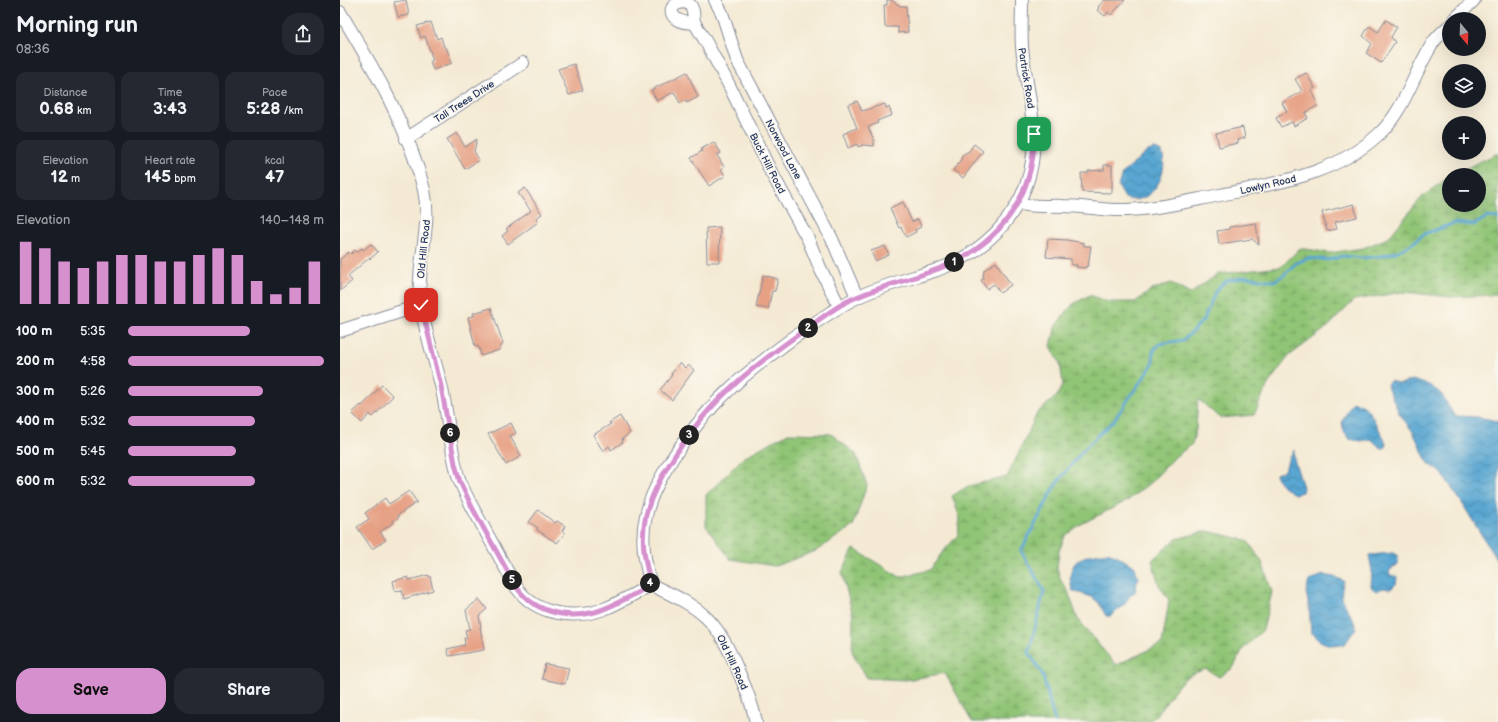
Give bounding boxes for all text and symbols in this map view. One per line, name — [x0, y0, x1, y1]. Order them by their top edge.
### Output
text: Morning run — [16, 12, 138, 39]
north arrow — [1442, 12, 1486, 56]
map controls — [1442, 12, 1486, 212]
button: share — [282, 13, 324, 55]
text: 08:36 — [16, 41, 50, 57]
street label: Partrick Road — [1015, 47, 1037, 110]
button: layers — [1442, 64, 1486, 108]
street label: Tall Trees Drive — [432, 78, 497, 126]
text: Distance — [43, 86, 87, 99]
text: Time — [158, 86, 182, 99]
text: Pace — [262, 86, 287, 99]
text: 0.68 — [39, 99, 74, 119]
text: 3:43 — [153, 99, 187, 119]
text: 5:28 — [246, 99, 281, 119]
text: km — [74, 104, 91, 117]
text: /km — [281, 104, 303, 117]
button: + — [1442, 116, 1486, 160]
pin — [1017, 117, 1051, 151]
street label: Norwood Lane — [762, 118, 804, 181]
icon: arrive — [1023, 123, 1045, 145]
street label: Buck Hill Road — [747, 131, 788, 196]
text: Elevation — [42, 154, 88, 167]
text: Heart rate — [145, 154, 195, 167]
text: kcal — [265, 154, 285, 167]
text: 12 — [51, 167, 68, 187]
text: 145 — [144, 167, 171, 187]
text: 47 — [265, 167, 284, 187]
button: − — [1442, 168, 1486, 212]
text: m — [68, 172, 80, 185]
text: bpm — [171, 172, 196, 185]
street label: Lowlyn Road — [1239, 173, 1298, 197]
text: Elevation — [16, 212, 70, 228]
text: 140–148 m — [260, 212, 324, 228]
street label: Old Hill Road — [415, 219, 433, 279]
pin: 1 — [944, 252, 964, 272]
text: 1 — [952, 255, 956, 268]
pin — [404, 288, 438, 322]
icon: check — [410, 294, 432, 316]
pin: 2 — [798, 318, 818, 338]
text: 2 — [805, 321, 811, 334]
text: 100 m — [16, 323, 52, 339]
text: 5:35 — [80, 323, 106, 339]
text: 200 m — [16, 353, 54, 369]
text: 4:58 — [80, 353, 106, 369]
text: 300 m — [16, 383, 54, 399]
text: 5:26 — [80, 383, 106, 399]
text: 400 m — [16, 413, 54, 429]
text: 5:32 — [80, 413, 106, 429]
pin: 6 — [440, 423, 460, 443]
pin: 3 — [679, 425, 699, 445]
text: 6 — [447, 426, 453, 439]
text: 3 — [686, 428, 692, 441]
text: 500 m — [16, 443, 54, 459]
text: 5:45 — [80, 443, 105, 459]
text: 600 m — [16, 473, 55, 489]
text: 5:32 — [80, 473, 106, 489]
pin: 5 — [502, 570, 522, 590]
text: 5 — [509, 573, 515, 586]
pin: 4 — [640, 573, 660, 593]
text: 4 — [647, 576, 653, 589]
street label: Old Hill Road — [714, 633, 750, 692]
button: Save — [16, 668, 166, 714]
button: Share — [174, 668, 324, 714]

